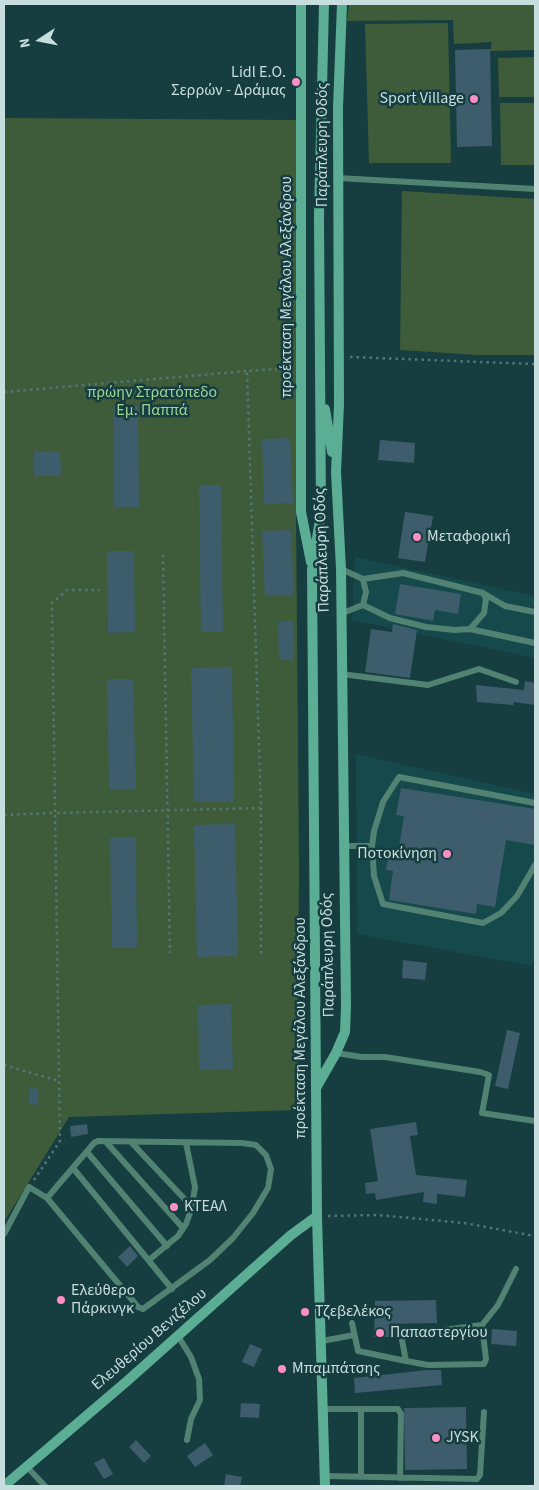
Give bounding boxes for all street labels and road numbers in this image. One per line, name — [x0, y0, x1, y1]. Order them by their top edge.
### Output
street label: Παράπλευρη Οδός — [313, 83, 333, 207]
street label: προέκταση Μεγάλου Αλεξάνδρου — [277, 176, 297, 398]
street label: Παράπλευρη Οδός — [311, 487, 335, 613]
street label: Παράπλευρη Οδός — [318, 892, 340, 1018]
street label: προέκταση Μεγάλου Αλεξάνδρου — [291, 917, 311, 1139]
street label: Ελευθερίου Βενιζέλου — [89, 1285, 211, 1395]

